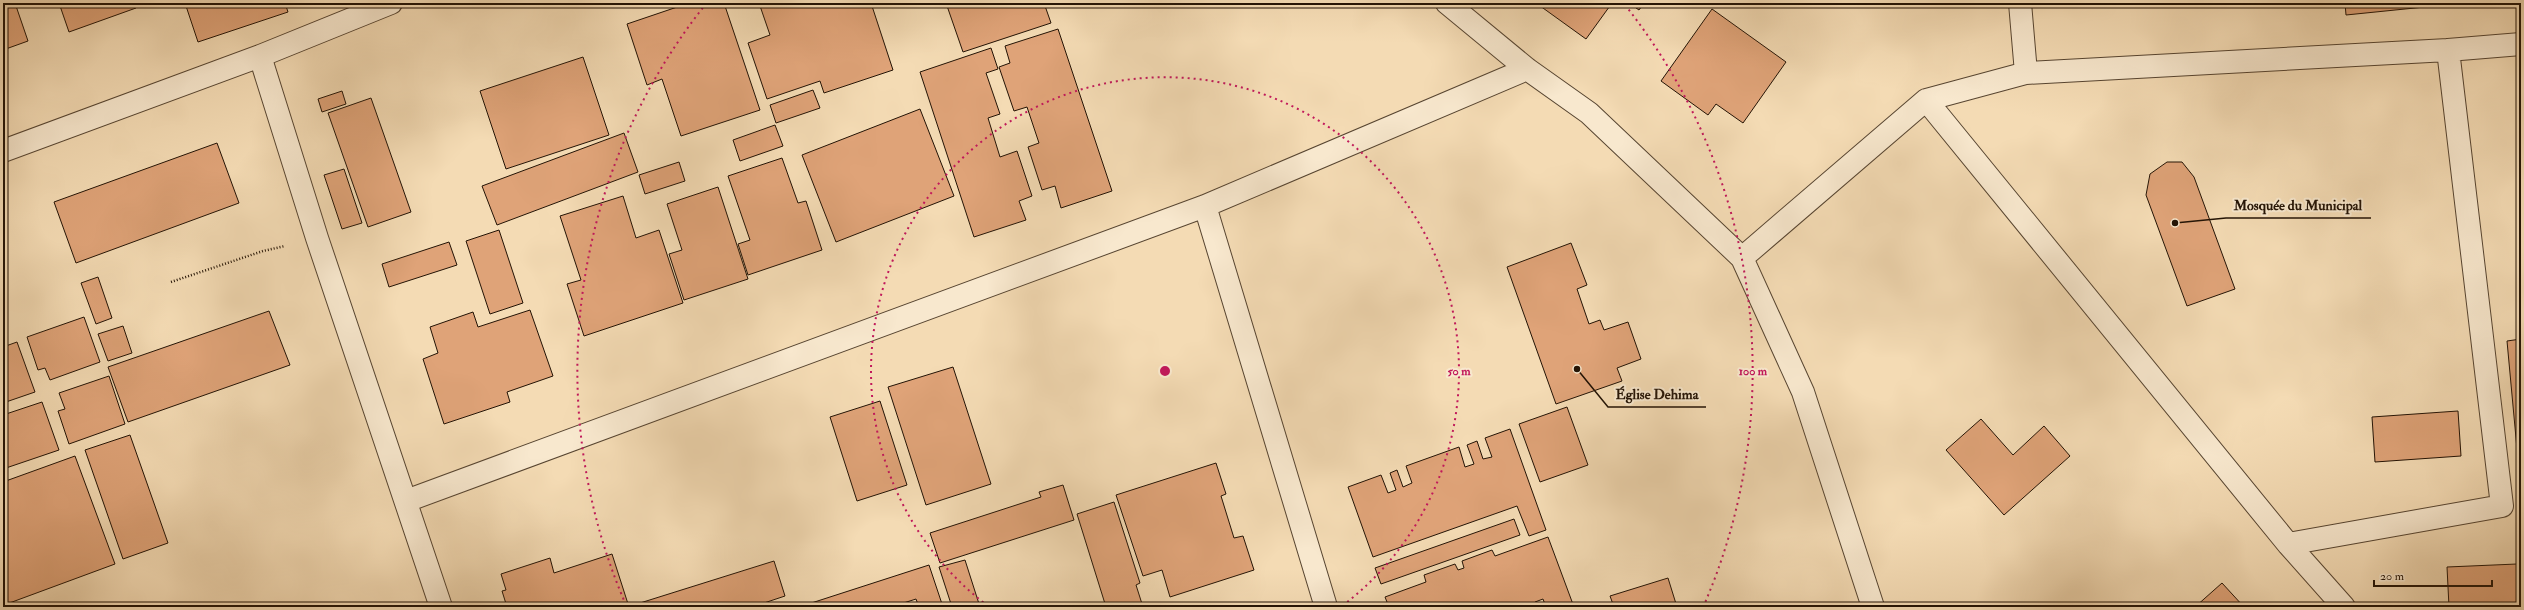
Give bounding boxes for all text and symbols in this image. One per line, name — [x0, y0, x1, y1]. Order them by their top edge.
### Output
callout: Mosquée du Municipal — [2226, 192, 2371, 218]
text: Mosquée du Municipal — [2233, 197, 2363, 215]
centre of rings — [1158, 364, 1172, 378]
text: 50 m — [1447, 364, 1471, 379]
text: 100 m — [1739, 364, 1768, 379]
callout: Église Dehima — [1608, 381, 1706, 407]
text: Église Dehima — [1616, 385, 1700, 404]
scale bar — [2374, 562, 2492, 588]
text: 20 m — [2380, 569, 2405, 584]

